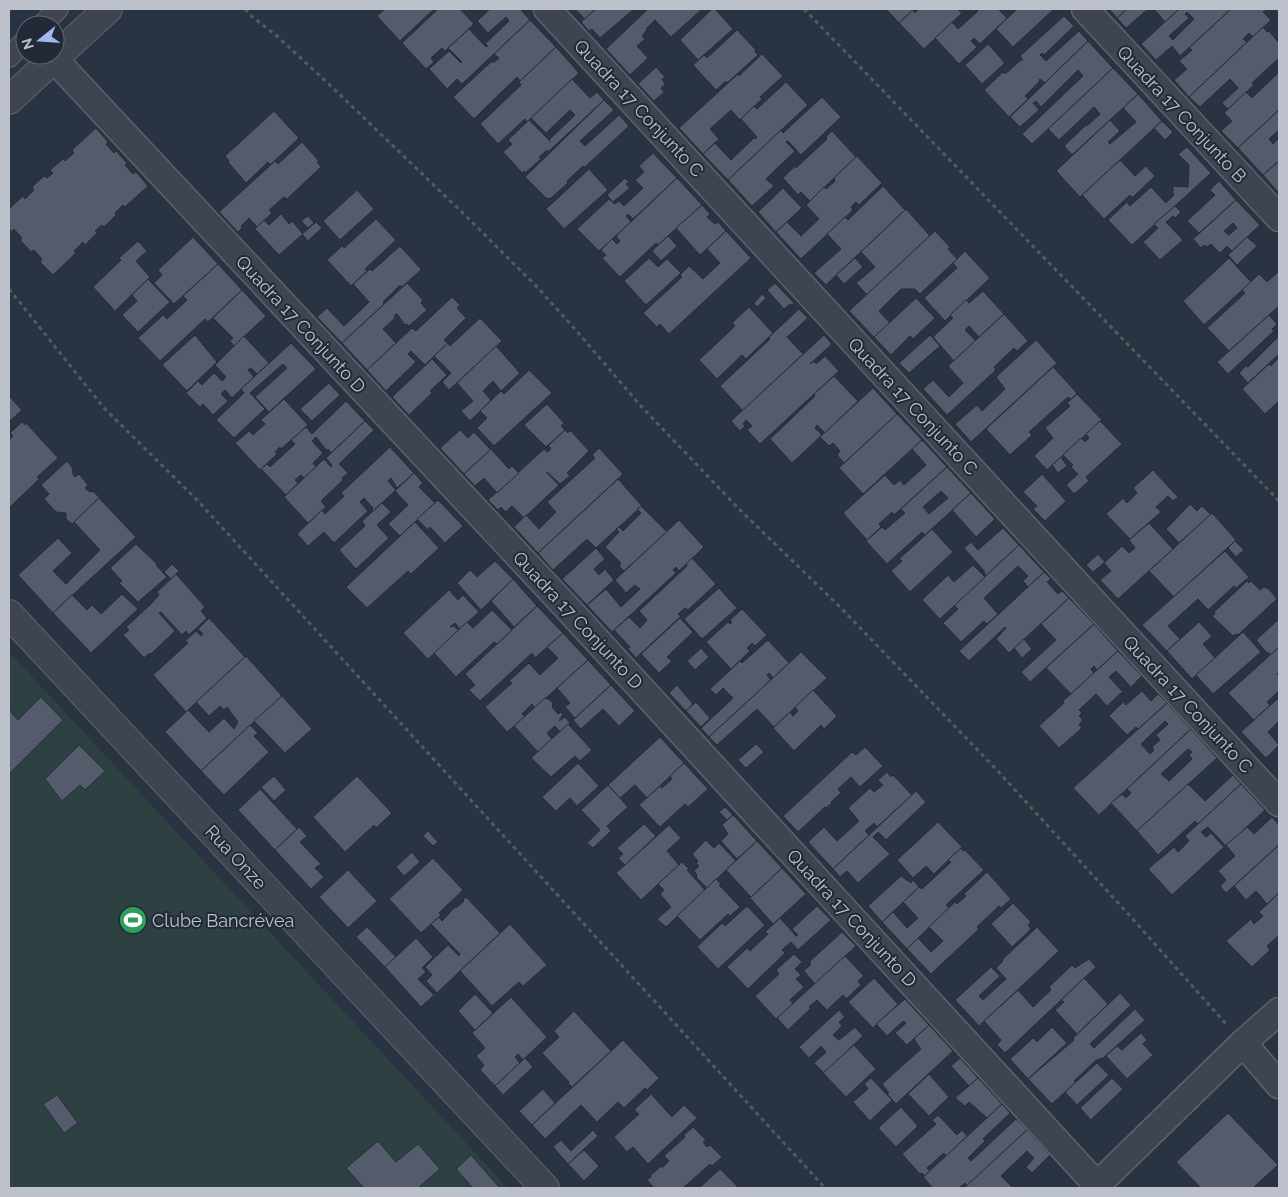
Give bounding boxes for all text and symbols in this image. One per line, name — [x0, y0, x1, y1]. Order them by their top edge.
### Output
north arrow — [15, 15, 65, 65]
street label: Quadra 17 Conjunto C — [570, 35, 708, 181]
text: N — [18, 36, 37, 51]
street label: Quadra 17 Conjunto B — [1113, 41, 1251, 187]
street label: Quadra 17 Conjunto D — [232, 251, 370, 397]
street label: Quadra 17 Conjunto C — [844, 333, 982, 479]
street label: Quadra 17 Conjunto D — [509, 547, 647, 693]
street label: Quadra 17 Conjunto C — [1119, 631, 1257, 777]
street label: Rua Onze — [201, 821, 271, 894]
street label: Quadra 17 Conjunto D — [783, 845, 921, 991]
sports icon: Clube Bancrévea — [118, 905, 148, 935]
place label: Clube Bancrévea — [152, 910, 294, 931]

